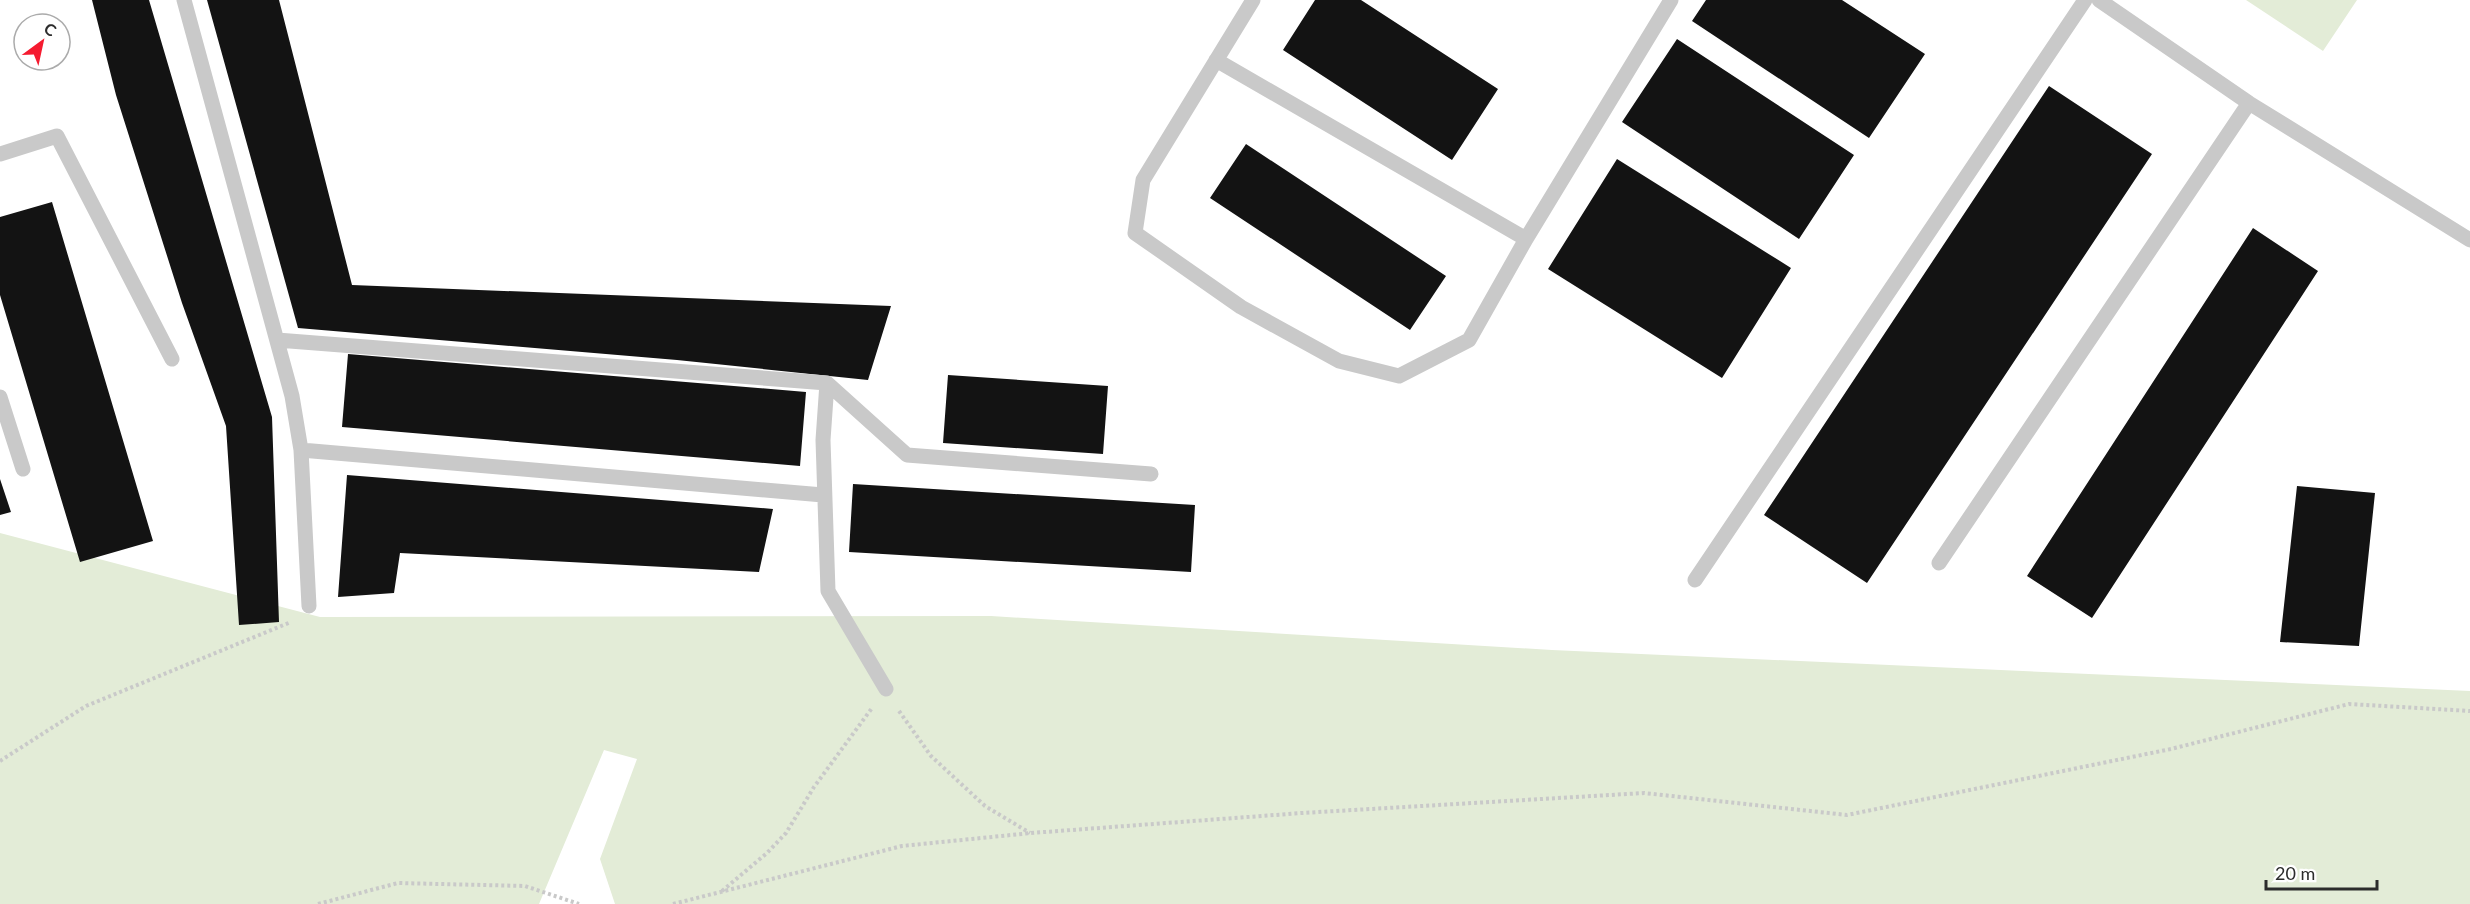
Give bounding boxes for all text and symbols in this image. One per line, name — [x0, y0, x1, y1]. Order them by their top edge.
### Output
north arrow — [12, 12, 72, 72]
text: С — [41, 18, 60, 40]
scale bar — [2266, 853, 2377, 891]
text: 20 m — [2275, 862, 2315, 884]

